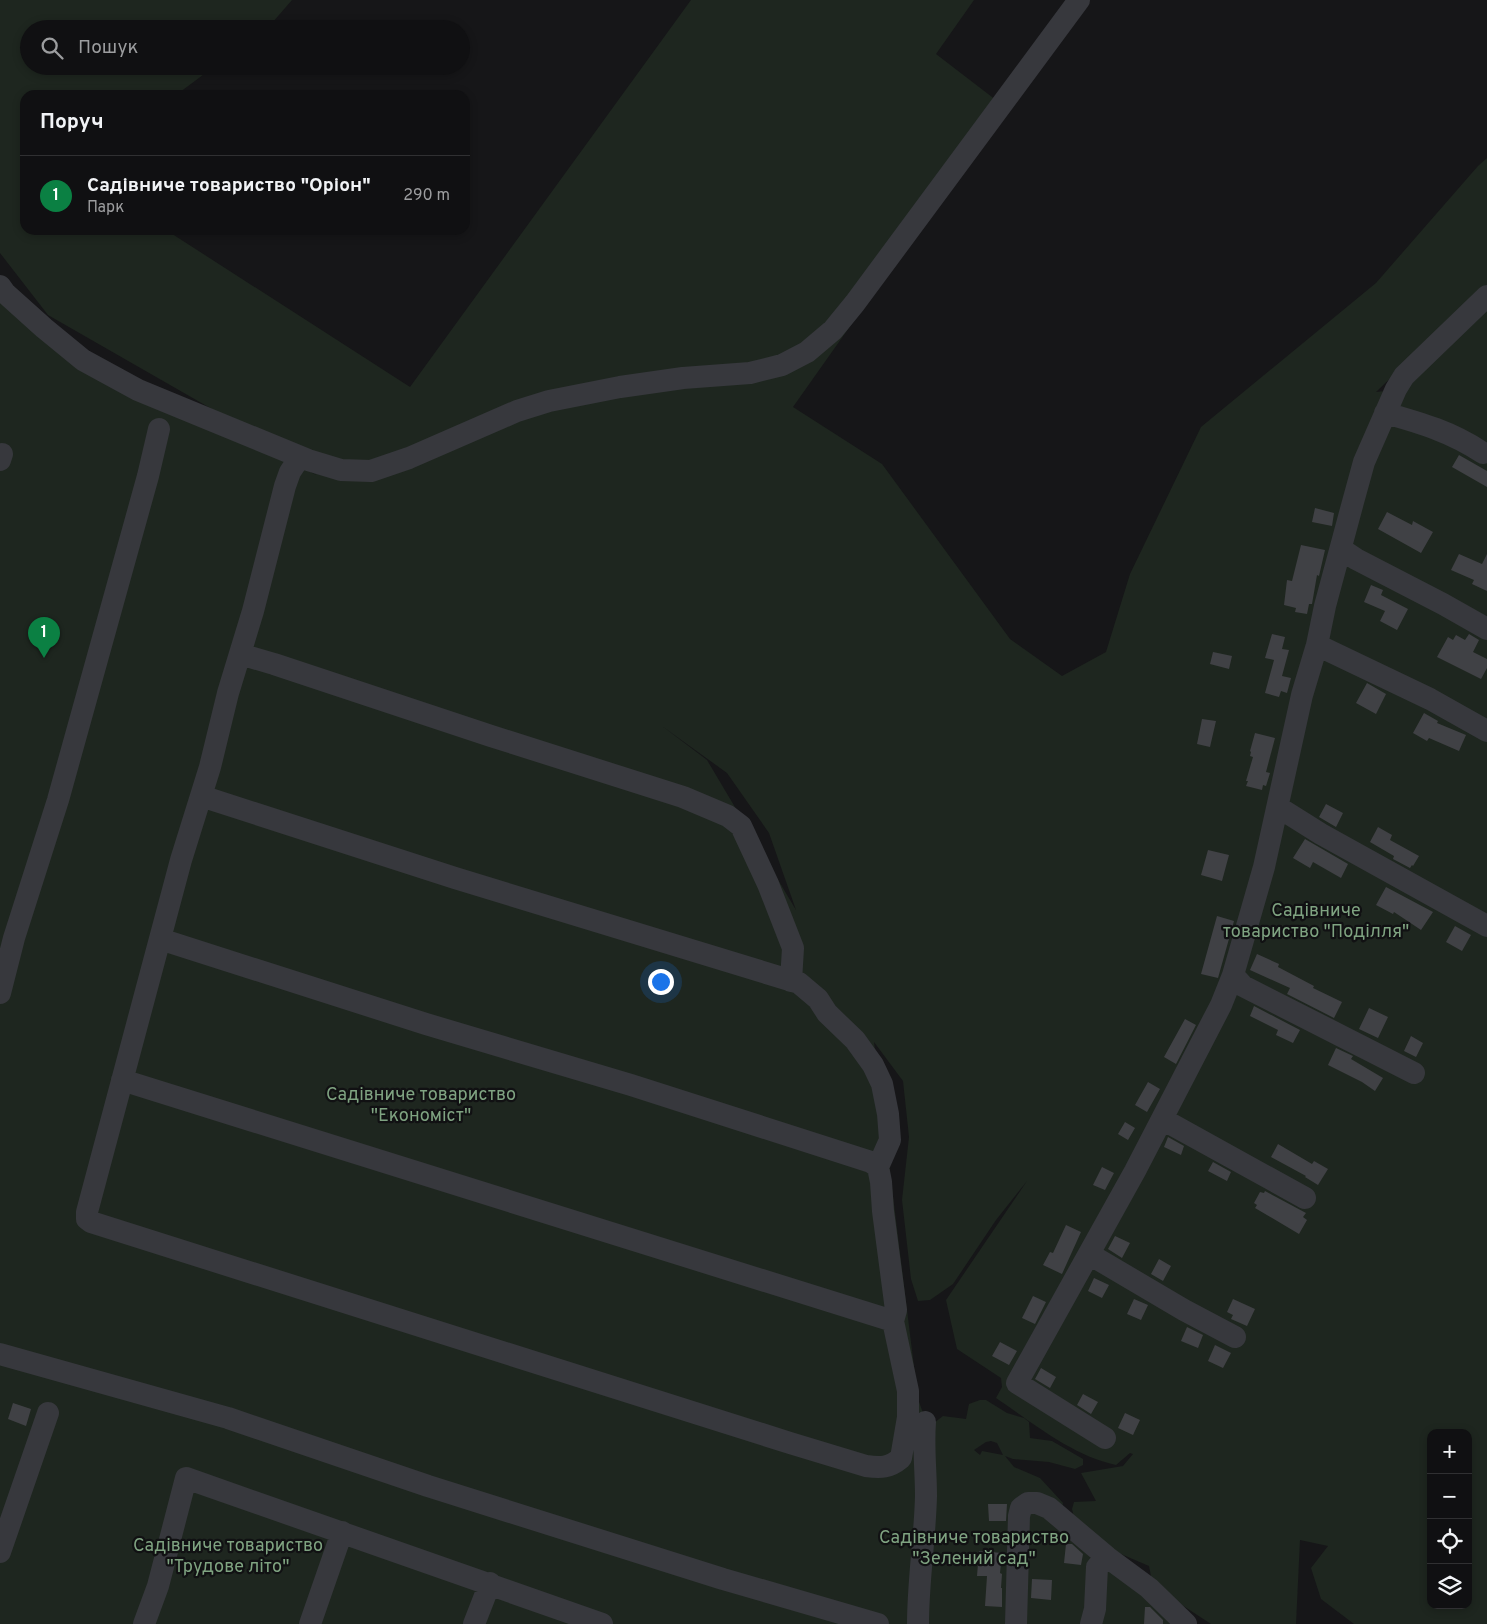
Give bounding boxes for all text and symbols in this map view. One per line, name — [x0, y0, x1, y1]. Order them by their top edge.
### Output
search box — [20, 20, 470, 75]
icon: search — [38, 34, 66, 62]
text: Пошук — [78, 36, 138, 60]
text: Поруч — [40, 109, 104, 136]
text: Садівниче товариство "Оріон" — [87, 174, 371, 198]
text: 1 — [53, 186, 59, 206]
text: 290 m — [403, 186, 450, 206]
text: Парк — [87, 198, 124, 218]
pin: 1 — [28, 617, 60, 658]
park label: Садівниче товариство "Поділля" — [1223, 900, 1409, 944]
your location — [648, 969, 674, 995]
park label: Садівниче товариство "Економіст" — [326, 1084, 516, 1128]
map controls — [1427, 1429, 1472, 1609]
button: + — [1427, 1429, 1472, 1474]
button: − — [1427, 1474, 1472, 1519]
button: locate — [1427, 1519, 1472, 1564]
park label: Садівниче товариство "Зелений сад" — [879, 1527, 1069, 1571]
park label: Садівниче товариство "Трудове літо" — [133, 1535, 323, 1579]
button: layers — [1427, 1564, 1472, 1609]

